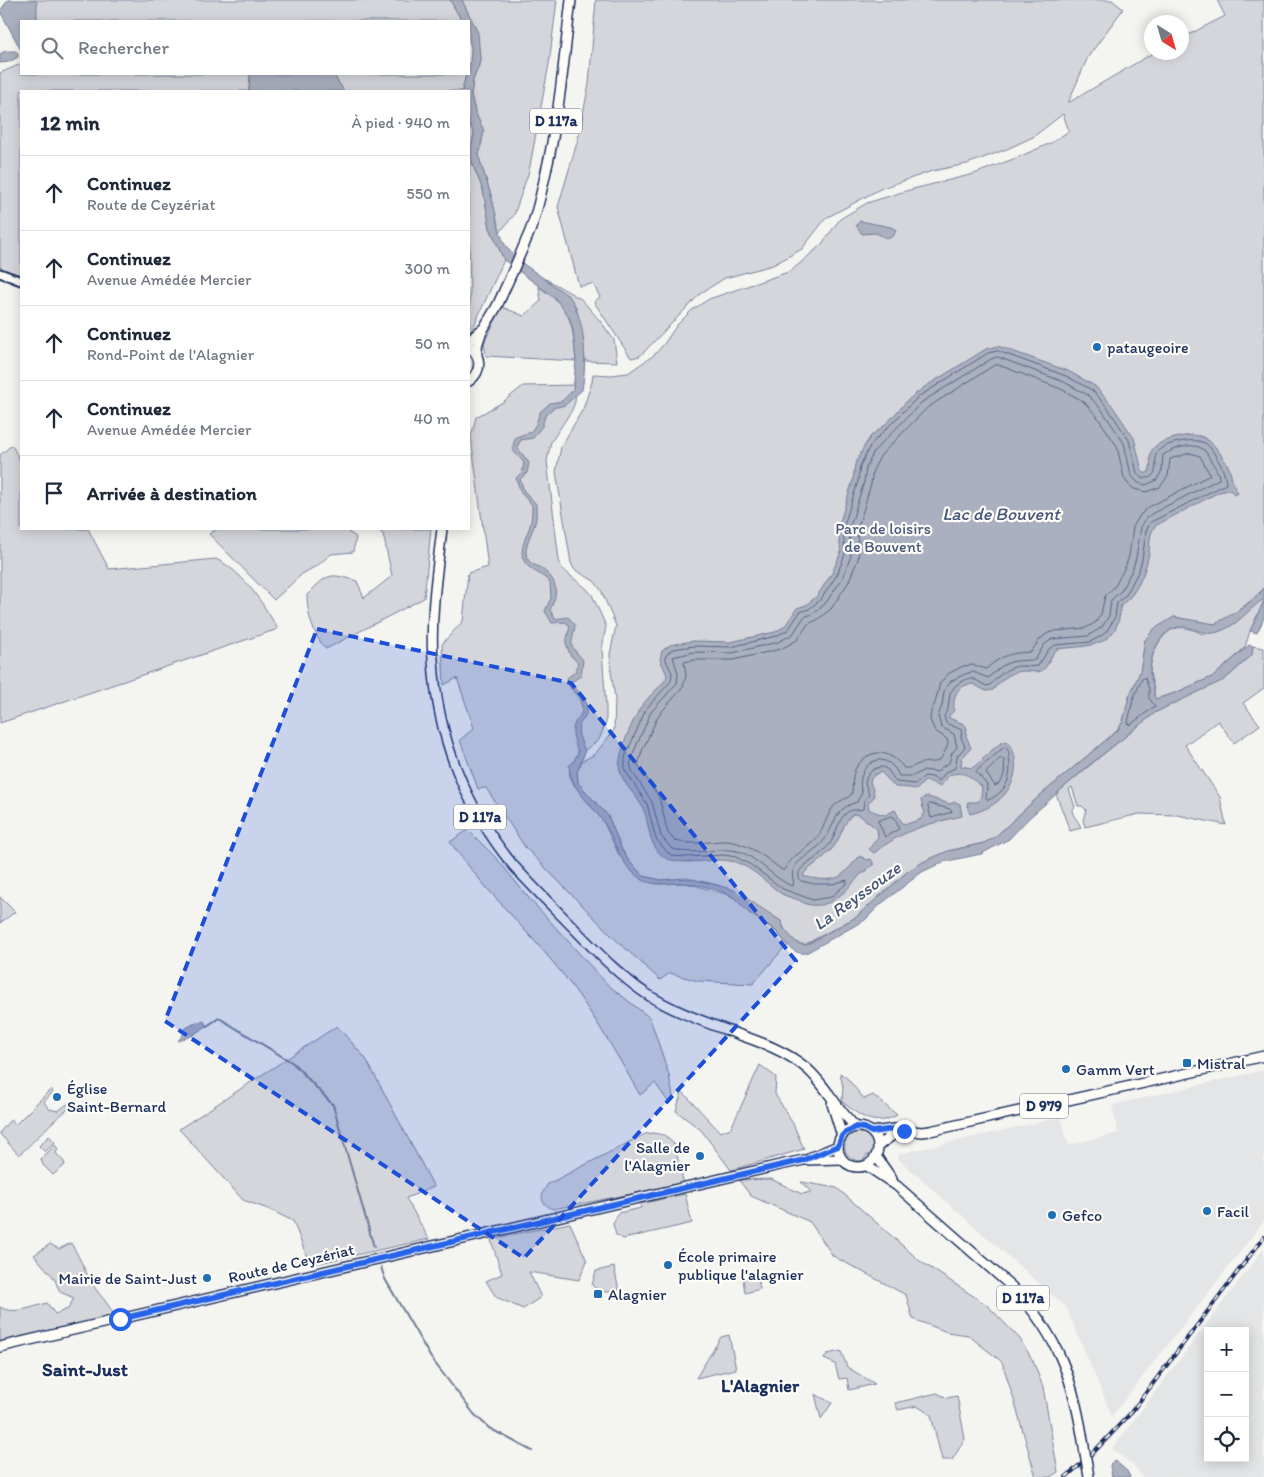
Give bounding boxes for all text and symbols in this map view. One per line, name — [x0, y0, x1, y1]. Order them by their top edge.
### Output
north arrow — [1144, 15, 1189, 60]
search box — [20, 20, 470, 75]
icon: search — [38, 34, 66, 62]
text: Rechercher — [78, 36, 169, 59]
road number: D 117a — [530, 108, 582, 134]
text: 12 min — [40, 110, 100, 135]
text: À pied · 940 m — [352, 113, 450, 132]
text: Continuez — [87, 172, 171, 195]
icon: ahead — [40, 179, 68, 207]
text: 550 m — [406, 184, 450, 203]
text: Route de Ceyzériat — [87, 195, 216, 214]
text: Continuez — [87, 247, 171, 270]
icon: ahead — [40, 254, 68, 282]
text: 300 m — [405, 259, 450, 278]
text: Avenue Amédée Mercier — [87, 270, 251, 289]
text: Continuez — [87, 322, 171, 345]
icon: ahead — [40, 329, 68, 357]
text: 50 m — [415, 334, 450, 353]
place label: pataugeoire — [1107, 338, 1189, 357]
marker: pataugeoire — [1091, 341, 1103, 353]
text: Rond-Point de l'Alagnier — [87, 345, 254, 364]
text: Continuez — [87, 397, 171, 420]
icon: ahead — [40, 404, 68, 432]
text: 40 m — [413, 409, 450, 428]
text: Avenue Amédée Mercier — [87, 420, 251, 439]
icon: arrive — [40, 479, 68, 507]
text: Arrivée à destination — [87, 482, 257, 505]
water label: Lac de Bouvent — [942, 503, 1062, 525]
park label: Parc de loisirs de Bouvent — [835, 519, 931, 556]
road number: D 117a — [454, 804, 506, 830]
water label: La Reyssouze — [809, 856, 906, 935]
place label: Mistral — [1197, 1054, 1246, 1073]
marker: Mistral — [1181, 1057, 1193, 1069]
place label: Gamm Vert — [1076, 1060, 1155, 1079]
marker: Gamm Vert — [1060, 1063, 1072, 1075]
place label: Église Saint-Bernard — [67, 1079, 166, 1116]
marker: Église Saint-Bernard — [51, 1091, 63, 1103]
road number: D 979 — [1020, 1094, 1068, 1118]
route end — [893, 1120, 916, 1143]
place label: Salle de l'Alagnier — [624, 1138, 690, 1175]
marker: Salle de l'Alagnier — [694, 1150, 706, 1162]
place label: Facil — [1217, 1202, 1250, 1221]
marker: Facil — [1201, 1205, 1213, 1217]
place label: Gefco — [1062, 1206, 1102, 1225]
marker: Gefco — [1046, 1209, 1058, 1221]
street label: Route de Ceyzériat — [226, 1240, 356, 1287]
place label: École primaire publique l'alagnier — [678, 1247, 804, 1284]
marker: École primaire publique l'alagnier — [662, 1259, 674, 1271]
place label: Mairie de Saint-Just — [58, 1269, 197, 1288]
marker: Mairie de Saint-Just — [201, 1272, 213, 1284]
place label: Alagnier — [608, 1285, 667, 1304]
road number: D 117a — [997, 1286, 1049, 1310]
marker: Alagnier — [592, 1288, 604, 1300]
route start — [109, 1308, 132, 1331]
map controls — [1204, 1327, 1249, 1462]
button: + — [1204, 1327, 1249, 1372]
district label: Saint-Just — [42, 1358, 128, 1381]
button: − — [1204, 1372, 1249, 1417]
district label: L'Alagnier — [721, 1375, 800, 1397]
button: locate — [1204, 1417, 1249, 1462]

